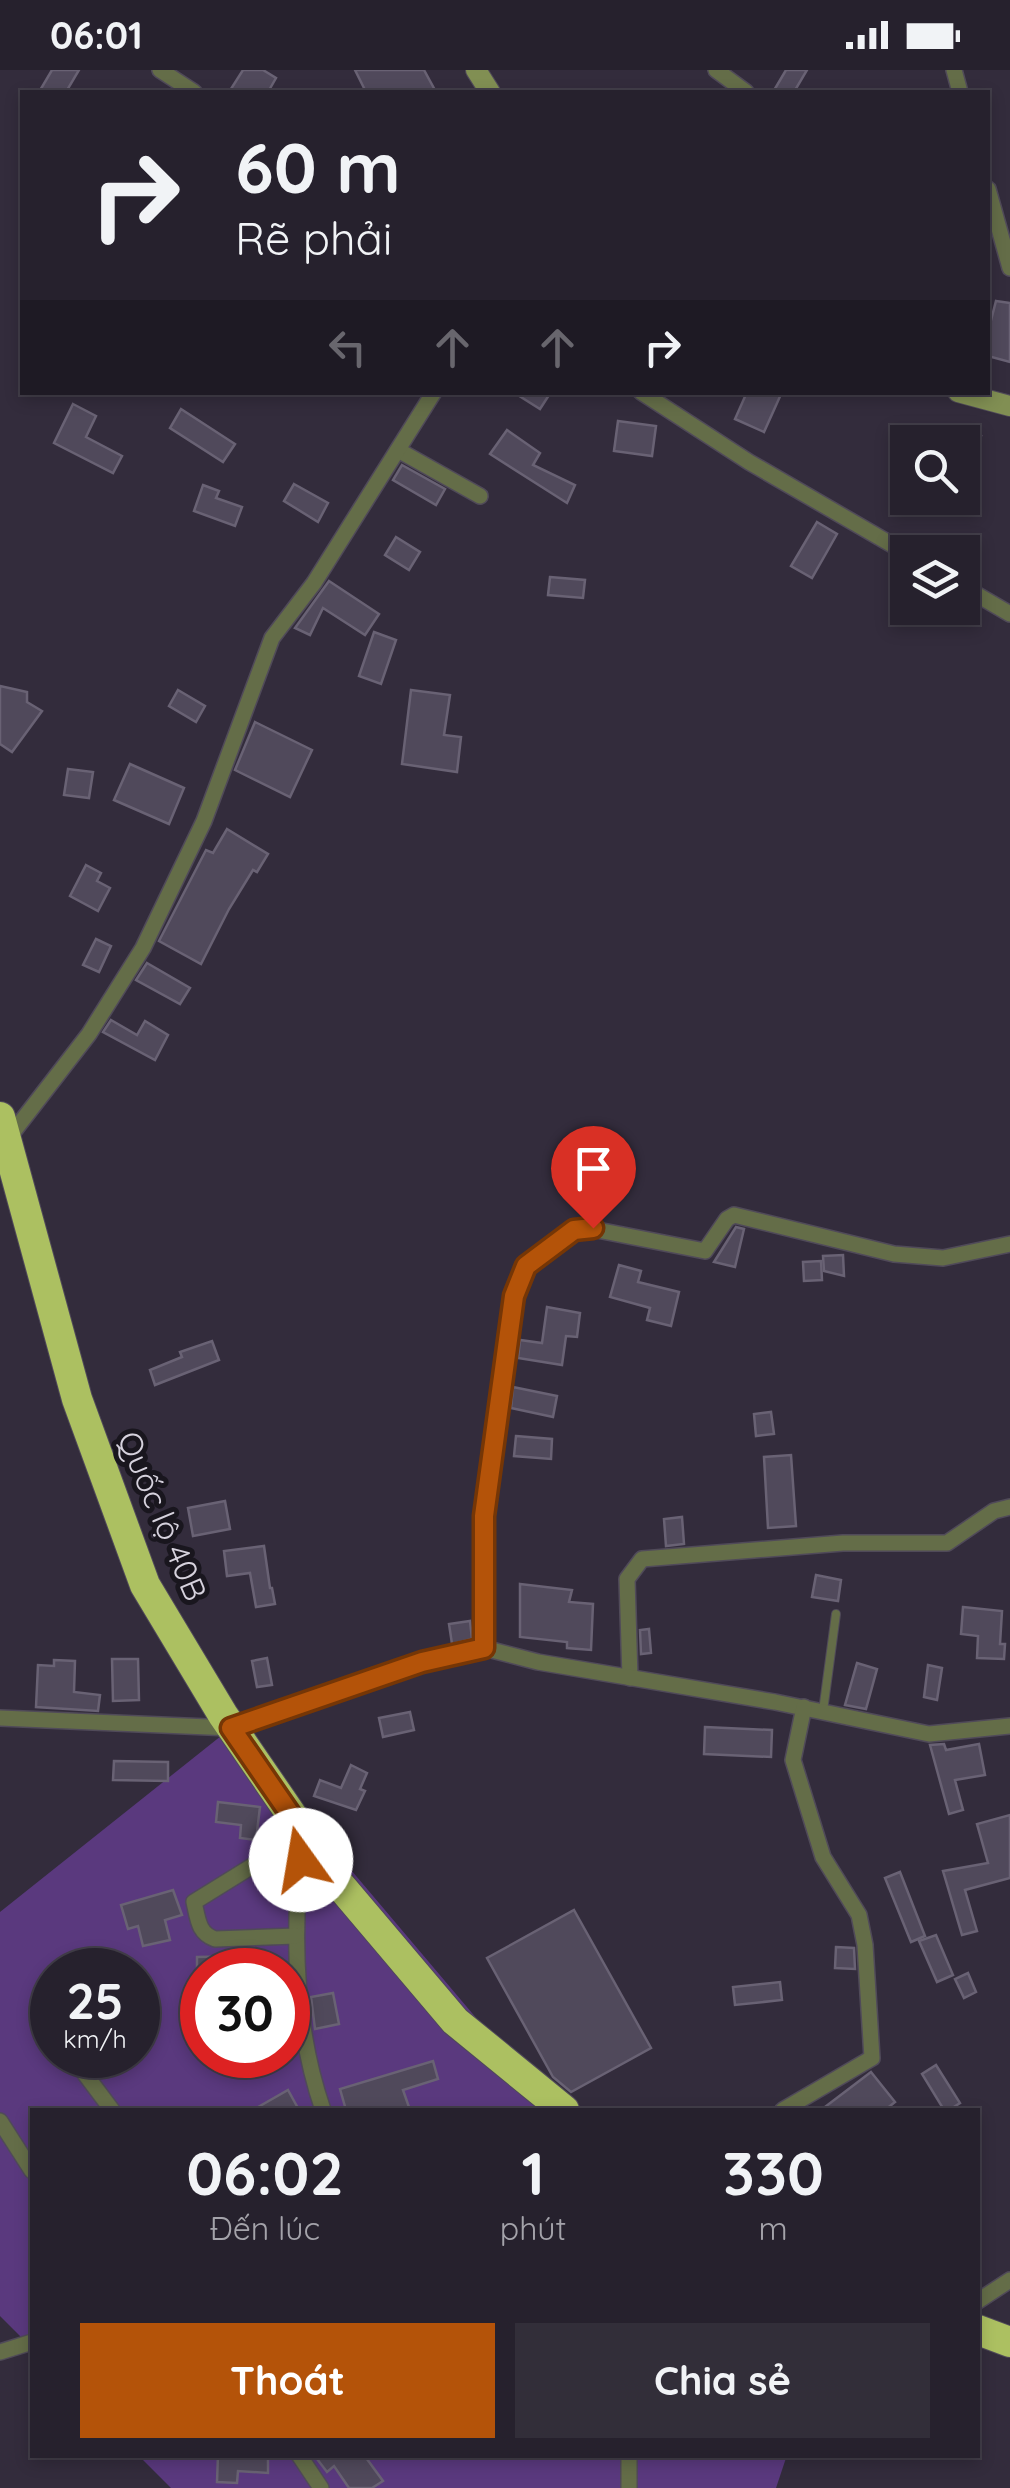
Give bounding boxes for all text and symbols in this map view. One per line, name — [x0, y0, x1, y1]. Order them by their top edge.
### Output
text: 06:01 — [50, 11, 143, 59]
text: 60 m — [235, 123, 401, 211]
icon: right — [70, 130, 200, 260]
text: Rẽ phải — [235, 210, 392, 266]
icon: left — [320, 320, 375, 375]
icon: ahead — [425, 320, 480, 375]
icon: ahead — [530, 320, 585, 375]
icon: right — [635, 320, 690, 375]
map controls — [890, 425, 980, 625]
button: search — [890, 425, 980, 515]
button: layers — [890, 535, 980, 625]
pin — [551, 1126, 636, 1229]
icon: arrive — [566, 1141, 621, 1196]
street label: Quốc lộ 40B — [109, 1425, 216, 1606]
position arrow — [249, 1808, 353, 1912]
speed limit sign: 30 — [180, 1948, 310, 2078]
text: 25 — [66, 1969, 124, 2032]
text: km/h — [63, 2023, 127, 2054]
text: 06:02 — [186, 2135, 344, 2210]
text: 1 — [521, 2135, 545, 2210]
text: 330 — [723, 2135, 824, 2210]
text: Đến lúc — [210, 2208, 320, 2248]
text: phút — [500, 2208, 566, 2248]
text: m — [759, 2208, 788, 2248]
button: Thoát — [80, 2323, 495, 2438]
button: Chia sẻ — [515, 2323, 930, 2438]

